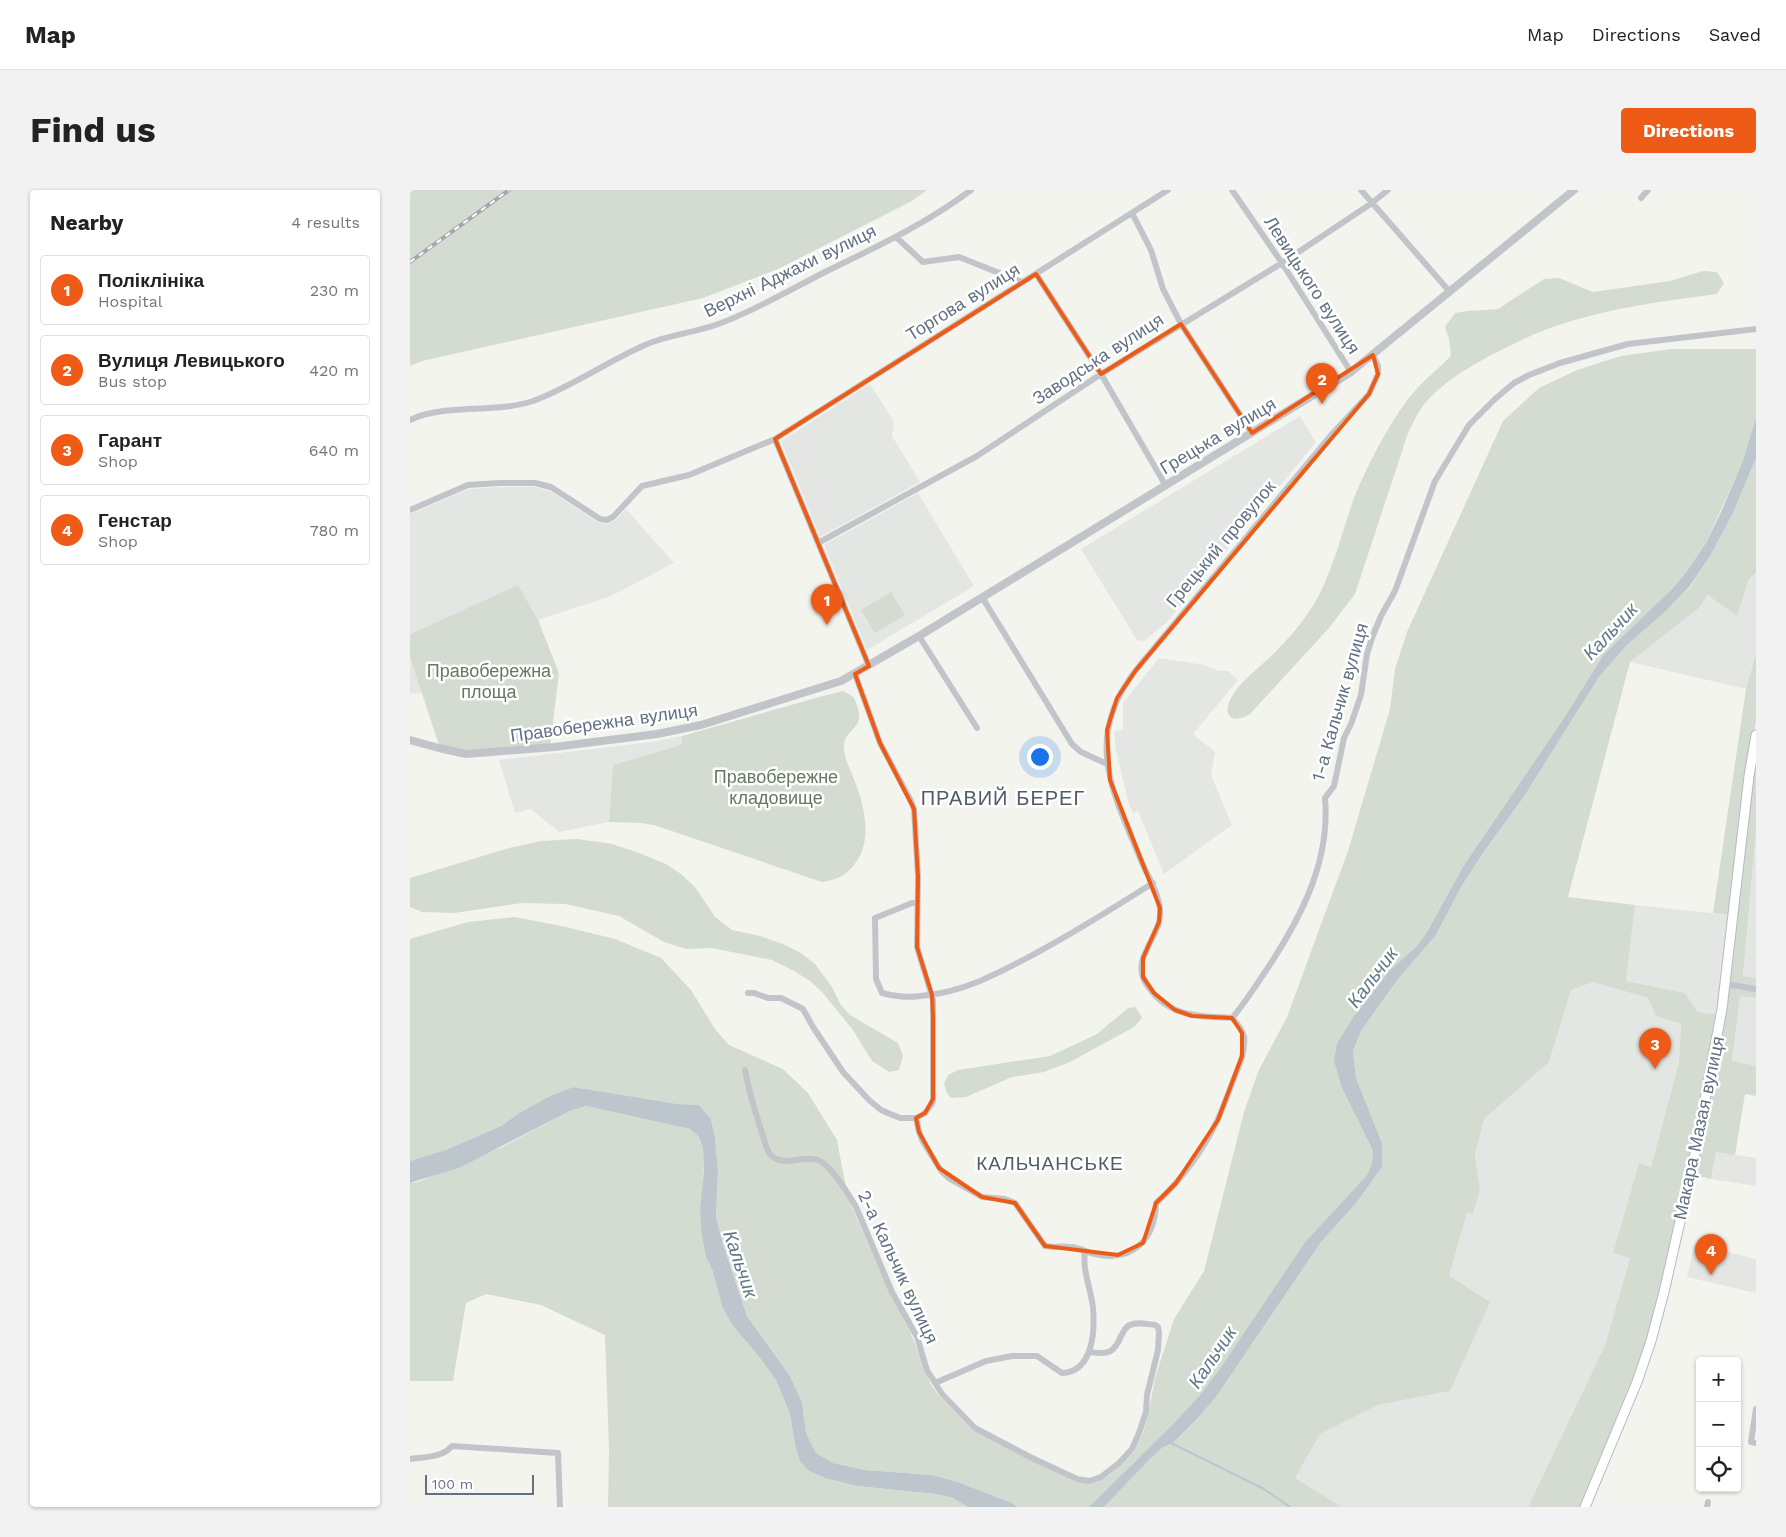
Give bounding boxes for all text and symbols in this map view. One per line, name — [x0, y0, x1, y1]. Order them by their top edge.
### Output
text: Map — [25, 21, 76, 49]
text: Map — [1527, 24, 1564, 45]
text: Directions — [1592, 24, 1681, 45]
text: Saved — [1709, 24, 1761, 45]
button: Directions — [1621, 108, 1756, 153]
text: Find us — [30, 109, 156, 151]
text: Nearby — [50, 210, 123, 235]
street label: Левицького вулиця — [1260, 212, 1365, 358]
text: 4 results — [291, 213, 360, 232]
street label: Верхні Аджахи вулиця — [700, 220, 879, 321]
street label: Торгова вулиця — [902, 258, 1023, 345]
text: Поліклініка — [98, 269, 204, 292]
text: 1 — [64, 281, 70, 300]
text: 230 m — [310, 281, 359, 300]
text: Hospital — [98, 292, 163, 311]
street label: Заводська вулиця — [1028, 309, 1167, 409]
text: Вулиця Левицького — [98, 349, 285, 372]
text: 2 — [62, 361, 72, 380]
text: 420 m — [309, 361, 359, 380]
pin: 2 — [1306, 363, 1338, 404]
text: Bus stop — [98, 372, 167, 391]
street label: Грецька вулиця — [1156, 393, 1279, 478]
text: Гарант — [98, 429, 162, 452]
text: 3 — [62, 441, 72, 460]
text: 640 m — [309, 441, 359, 460]
text: Shop — [98, 452, 138, 471]
street label: Грецький провулок — [1162, 476, 1280, 611]
text: Генстар — [98, 509, 172, 532]
text: 4 — [62, 521, 72, 540]
text: 780 m — [310, 521, 359, 540]
text: Shop — [98, 532, 138, 551]
pin: 1 — [811, 584, 843, 625]
water label: Кальчик — [1578, 597, 1643, 665]
street label: 1-а Кальчик вулиця — [1307, 620, 1372, 783]
park label: Правобережна площа — [427, 660, 552, 702]
street label: Правобережна вулиця — [509, 699, 699, 746]
your location — [1027, 744, 1053, 770]
park label: Правобережне кладовище — [714, 766, 838, 808]
district label: ПРАВИЙ БЕРЕГ — [921, 786, 1085, 810]
water label: Кальчик — [1342, 942, 1403, 1012]
pin: 3 — [1639, 1028, 1671, 1069]
street label: Макара Мазая вулиця — [1669, 1034, 1728, 1222]
district label: КАЛЬЧАНСЬКЕ — [976, 1152, 1124, 1175]
street label: 2-а Кальчик вулиця — [854, 1187, 943, 1347]
water label: Кальчик — [718, 1227, 763, 1302]
pin: 4 — [1695, 1234, 1727, 1275]
water label: Кальчик — [1183, 1321, 1242, 1393]
map controls — [1696, 1357, 1741, 1492]
button: + — [1696, 1357, 1741, 1402]
button: − — [1696, 1402, 1741, 1447]
button: locate — [1696, 1447, 1741, 1492]
scale bar — [425, 1472, 534, 1495]
text: 100 m — [432, 1476, 473, 1492]

